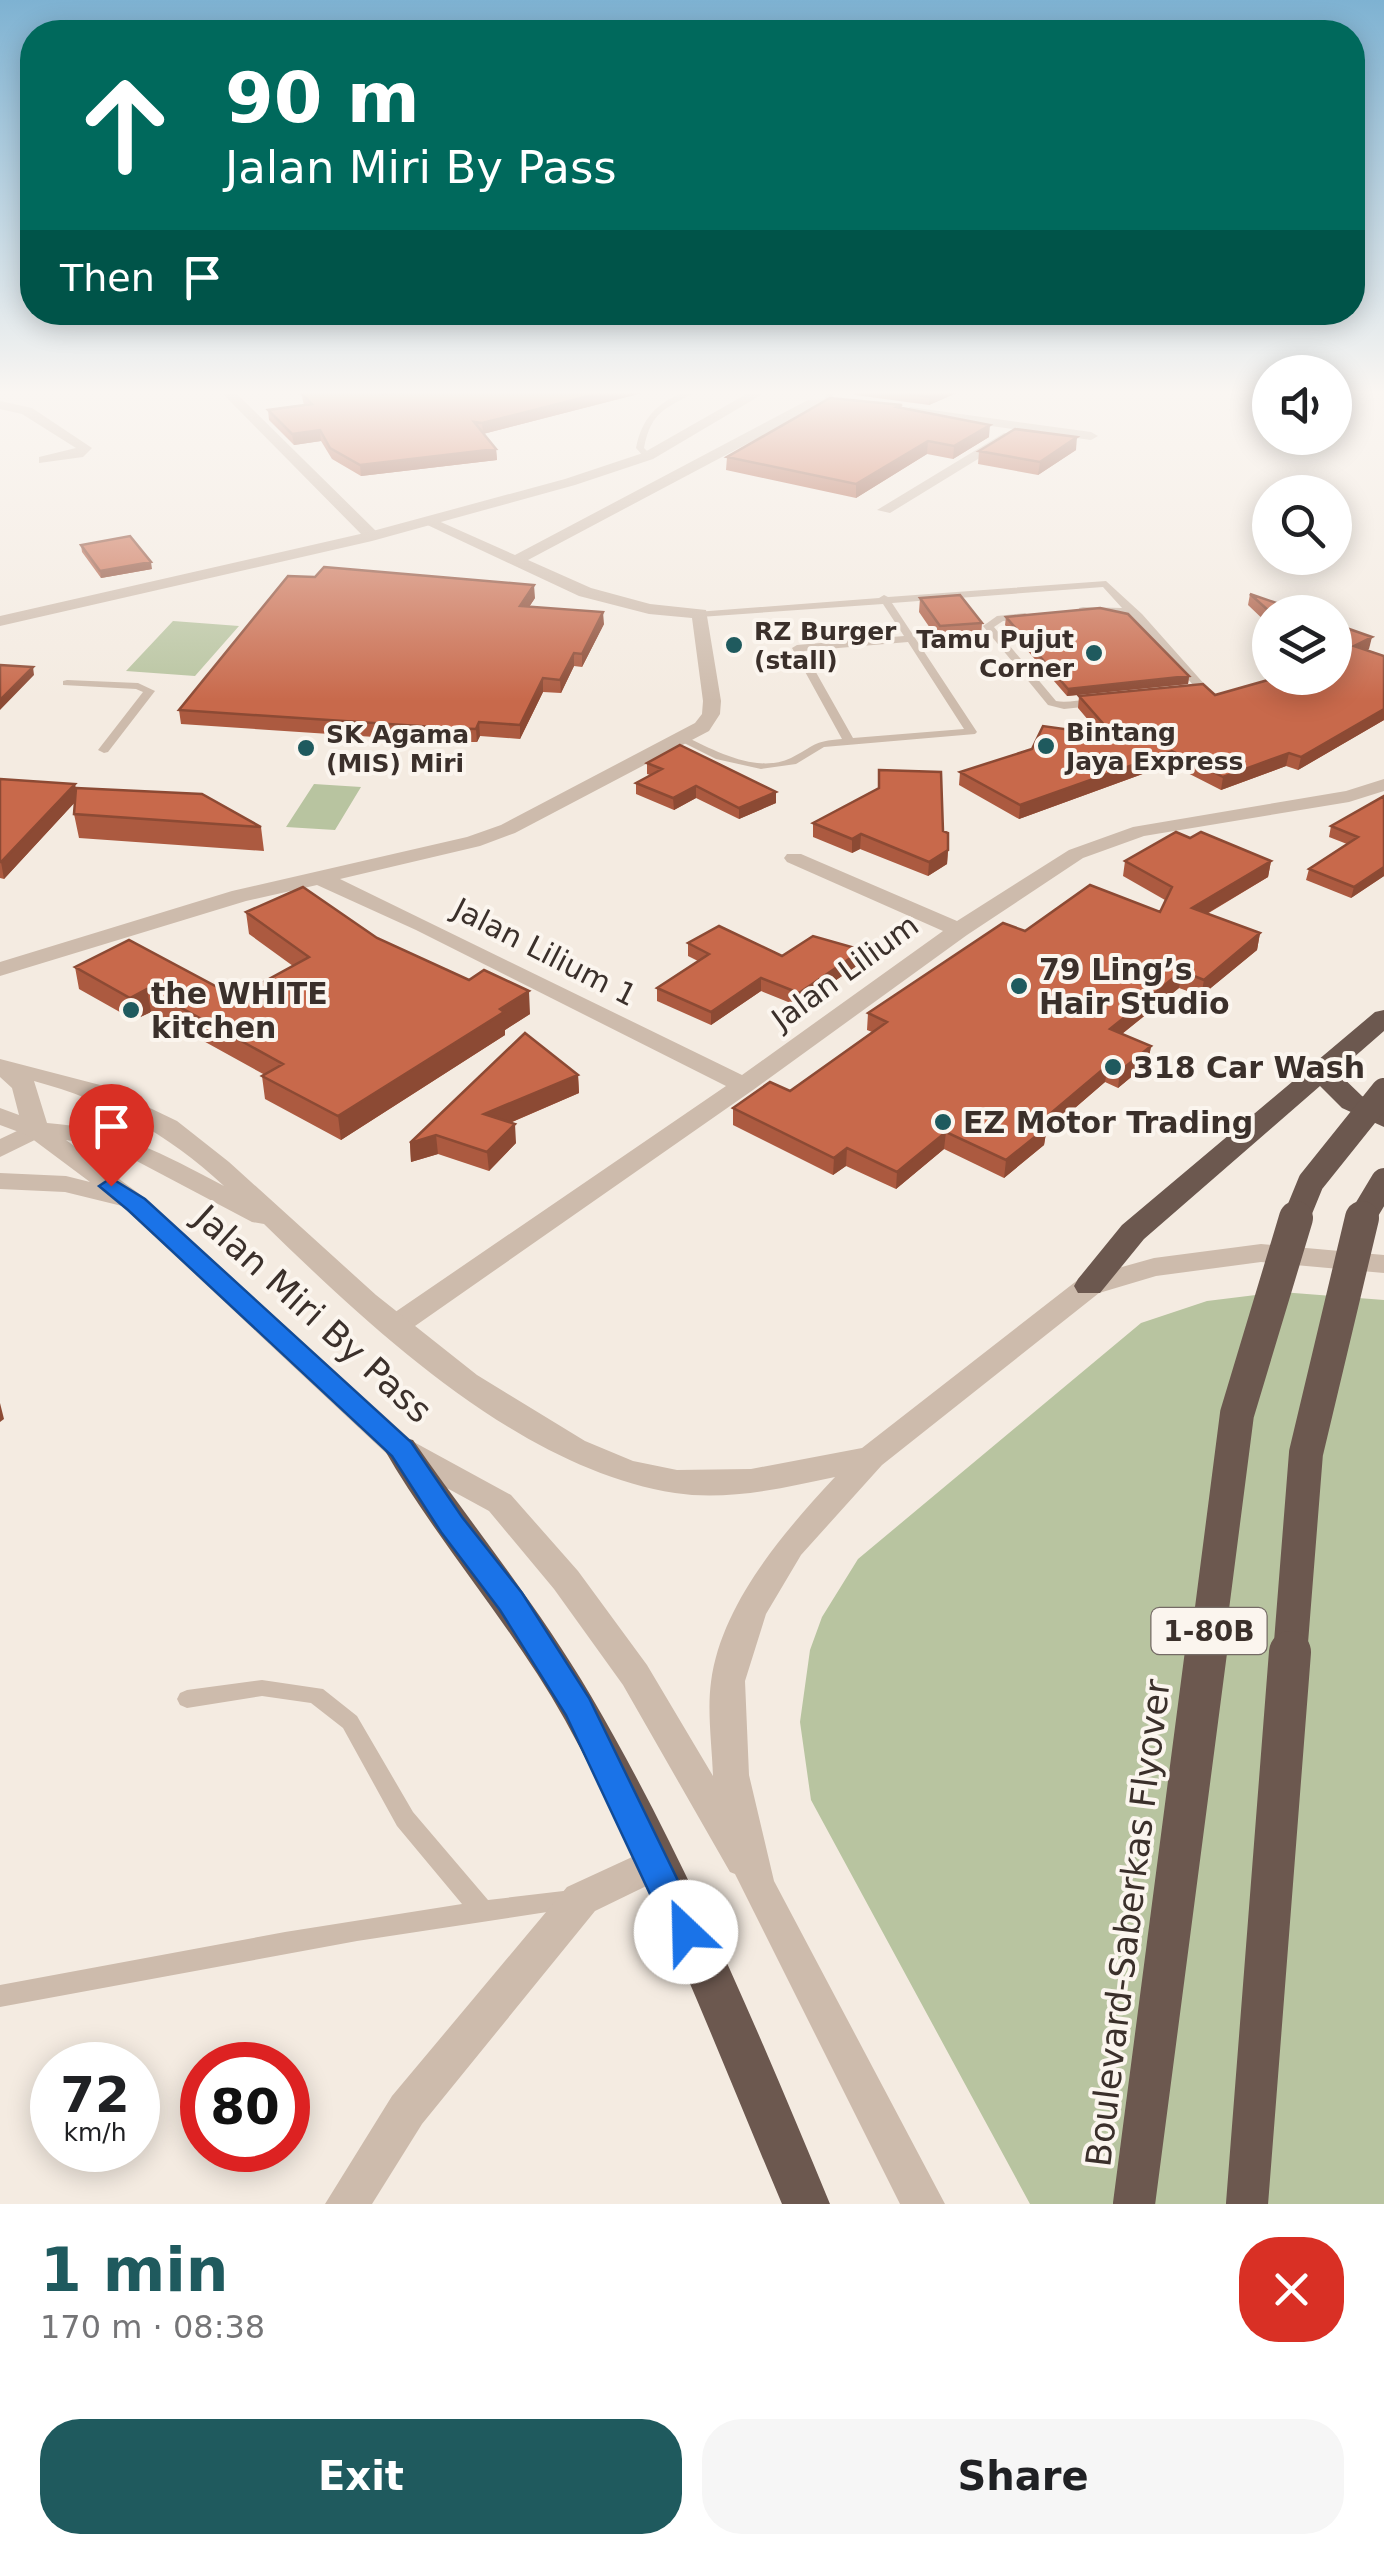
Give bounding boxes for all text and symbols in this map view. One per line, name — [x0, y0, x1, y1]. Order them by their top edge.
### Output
text: 90 m — [225, 57, 420, 139]
icon: ahead — [60, 60, 190, 190]
text: Jalan Miri By Pass — [225, 141, 617, 194]
icon: arrive — [175, 250, 230, 305]
text: Then — [60, 256, 155, 300]
map controls — [1252, 355, 1352, 695]
button: sound — [1252, 355, 1352, 455]
button: search — [1252, 475, 1352, 575]
button: layers — [1252, 595, 1352, 695]
place label: RZ Burger (stall) — [754, 617, 897, 675]
place label: Tamu Pujut Corner — [916, 625, 1075, 683]
marker: RZ Burger (stall) — [723, 634, 745, 656]
marker: Tamu Pujut Corner — [1083, 642, 1105, 664]
place label: Bintang Jaya Express — [1064, 718, 1243, 776]
place label: SK Agama (MIS) Miri — [326, 720, 469, 778]
marker: Bintang Jaya Express — [1035, 735, 1057, 757]
marker: SK Agama (MIS) Miri — [295, 737, 317, 759]
street label: Jalan Lilium 1 — [446, 890, 643, 1013]
street label: Jalan Lilium — [763, 907, 925, 1038]
place label: 79 Ling’s Hair Studio — [1039, 952, 1230, 1021]
marker: 79 Ling’s Hair Studio — [1008, 975, 1030, 997]
place label: the WHITE kitchen — [151, 976, 328, 1045]
marker: the WHITE kitchen — [120, 999, 142, 1021]
place label: 318 Car Wash — [1133, 1050, 1365, 1085]
marker: 318 Car Wash — [1102, 1056, 1124, 1078]
pin — [69, 1084, 154, 1187]
icon: arrive — [84, 1099, 139, 1154]
place label: EZ Motor Trading — [963, 1105, 1253, 1140]
marker: EZ Motor Trading — [932, 1111, 954, 1133]
street label: Jalan Miri By Pass — [185, 1196, 440, 1431]
road number: 1-80B — [1152, 1608, 1266, 1654]
street label: Boulevard-Saberkas Flyover — [1078, 1677, 1178, 2169]
position arrow — [634, 1880, 738, 1984]
speed limit sign: 80 — [180, 2042, 310, 2172]
text: 72 — [60, 2066, 130, 2124]
text: km/h — [63, 2118, 127, 2147]
text: 1 min — [40, 2235, 228, 2305]
button: close — [1239, 2237, 1344, 2342]
text: 170 m · 08:38 — [40, 2308, 265, 2346]
button: Exit — [40, 2419, 682, 2534]
button: Share — [702, 2419, 1344, 2534]

